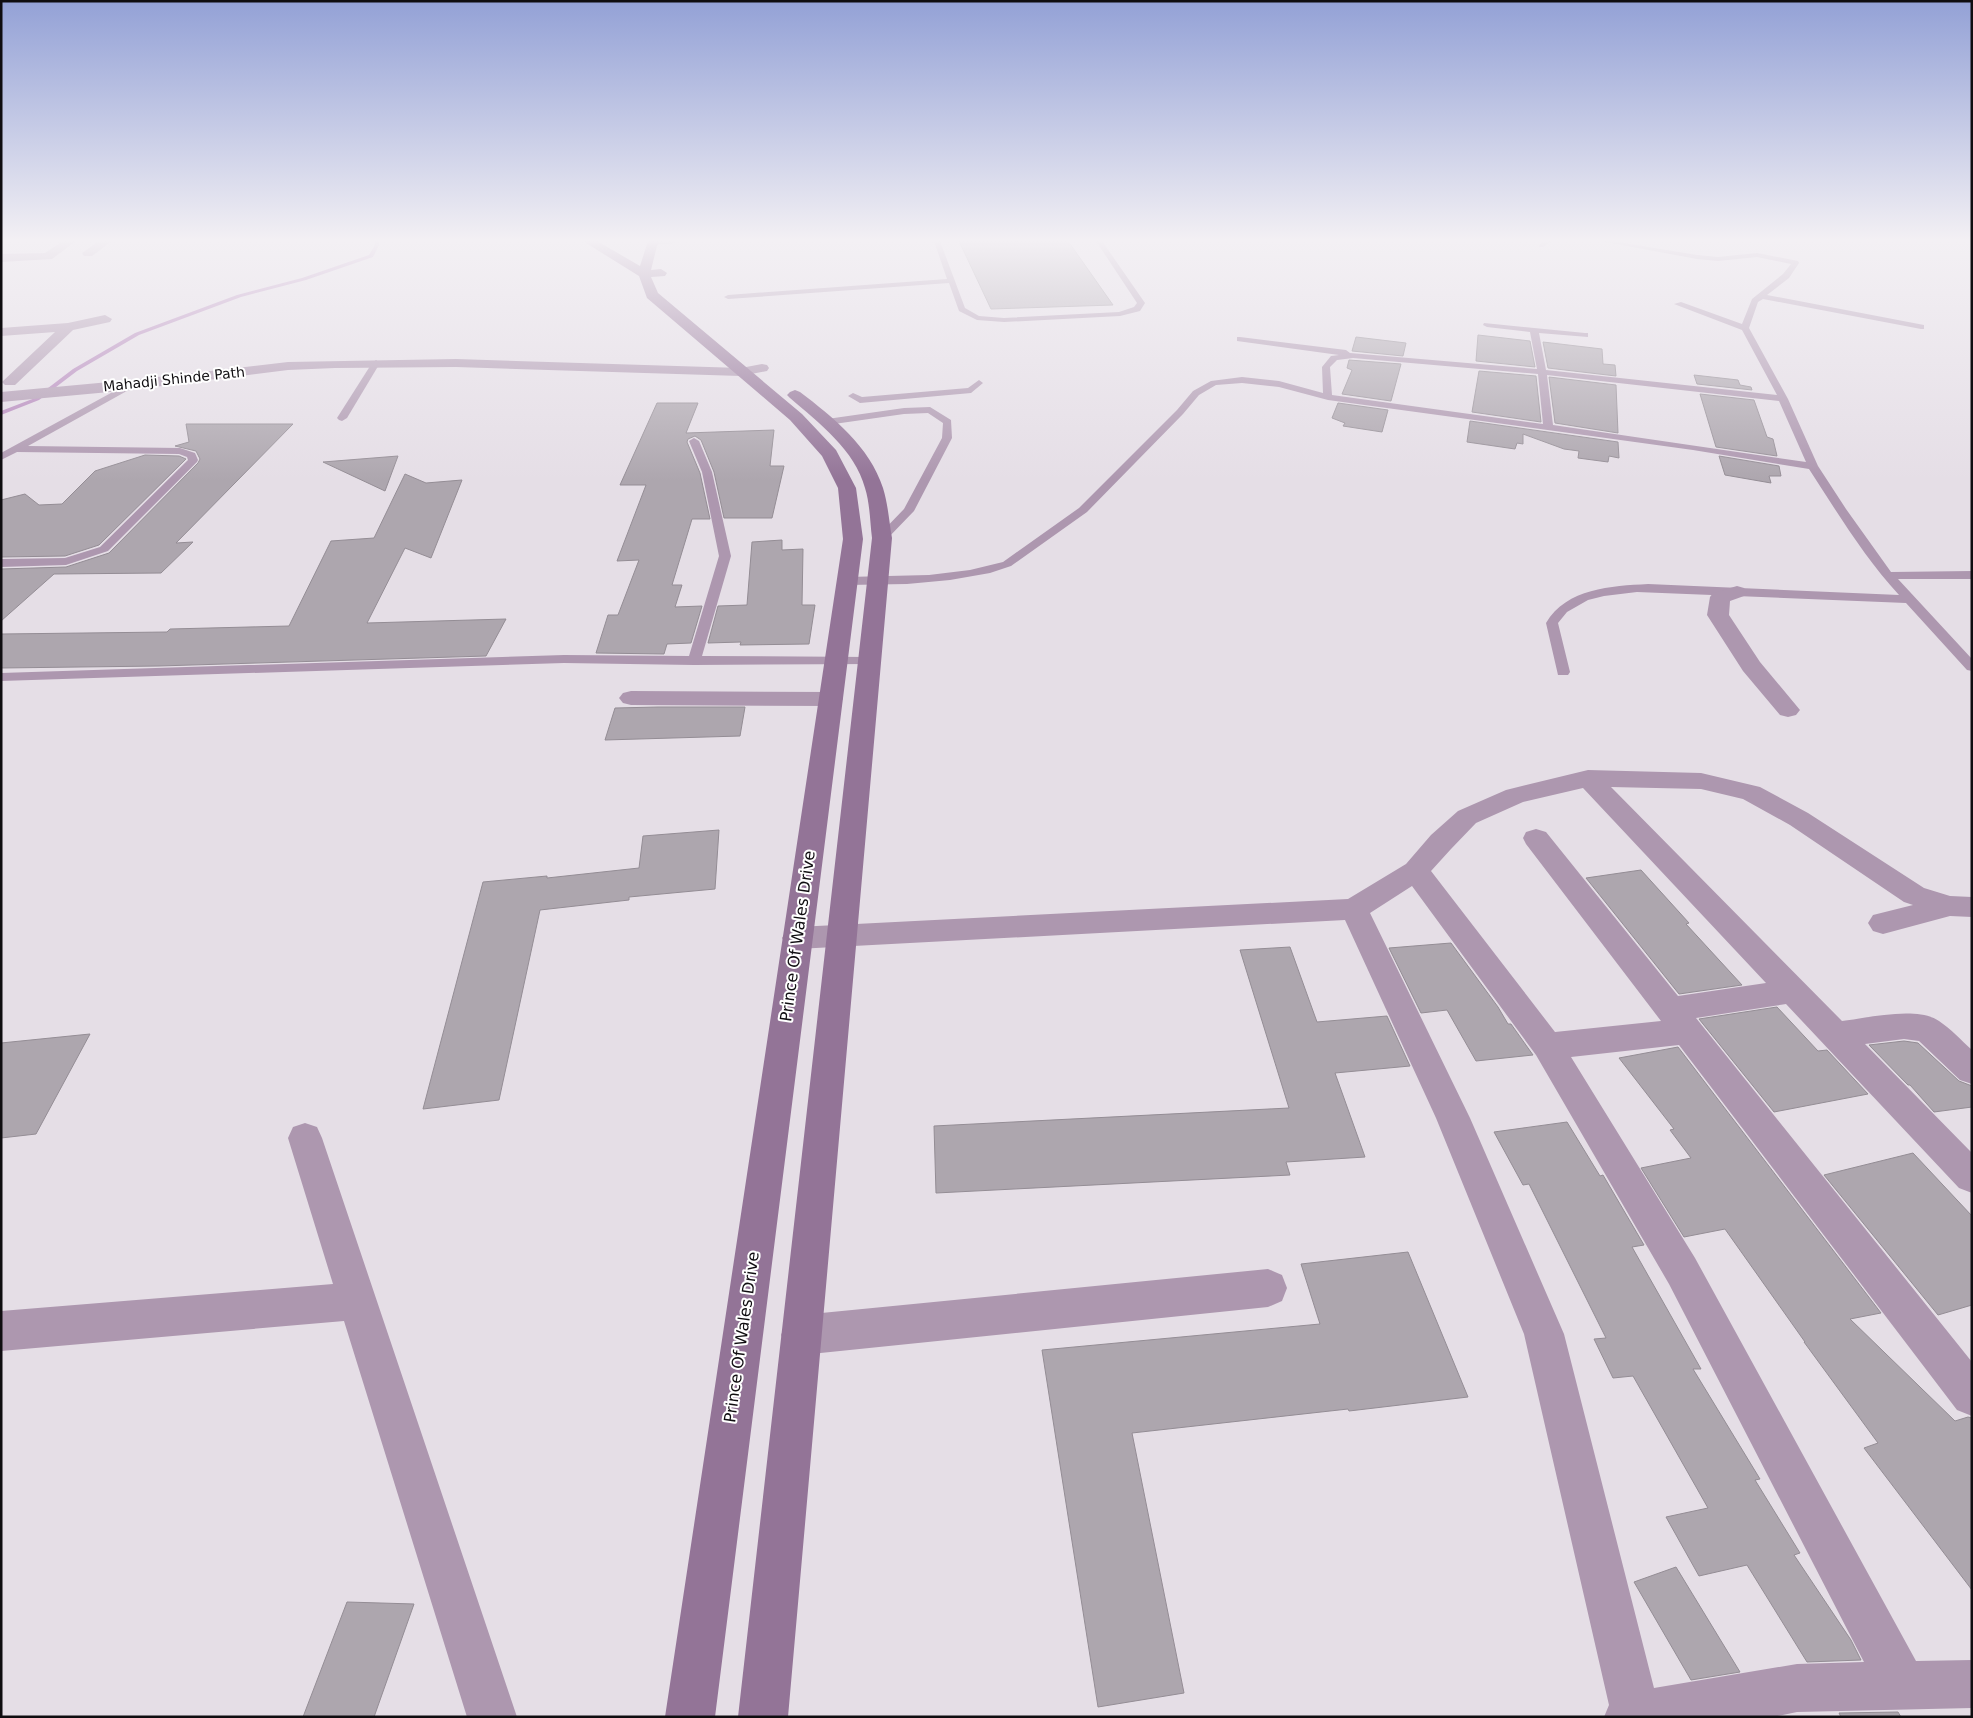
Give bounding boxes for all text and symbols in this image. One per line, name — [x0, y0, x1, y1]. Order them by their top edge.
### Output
street label: Mahadji Shinde Path — [102, 364, 246, 394]
street label: Prince Of Wales Drive — [776, 849, 819, 1023]
street label: Prince Of Wales Drive — [720, 1250, 763, 1424]

